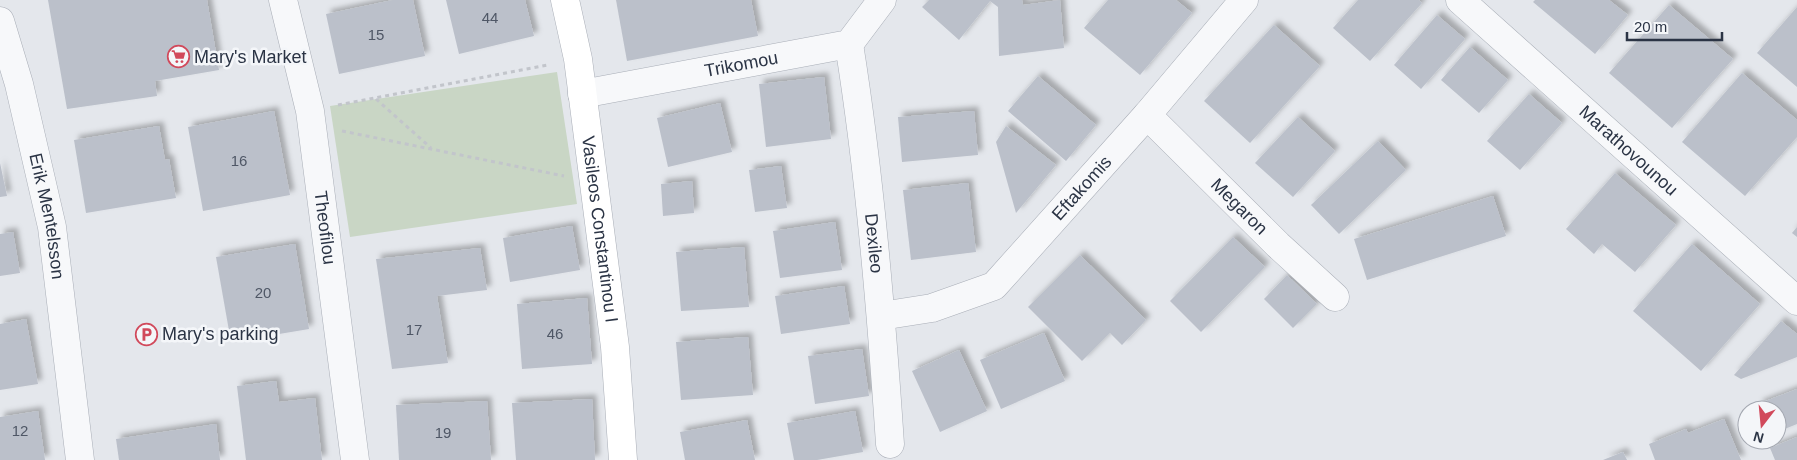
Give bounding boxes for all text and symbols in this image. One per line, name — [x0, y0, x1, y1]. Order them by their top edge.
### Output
house number: 44 — [482, 9, 498, 26]
scale bar — [1627, 10, 1722, 42]
text: 20 m — [1634, 18, 1667, 35]
house number: 15 — [368, 26, 384, 43]
supermarket icon: Mary's Market — [166, 45, 190, 69]
place label: Mary's Market — [194, 47, 306, 67]
street label: Trikomou — [703, 48, 780, 81]
street label: Marathovounou — [1575, 101, 1682, 200]
street label: Vasileos Constantinou I — [578, 135, 622, 324]
street label: Erik Mentelsson — [25, 151, 68, 280]
house number: 16 — [231, 152, 247, 169]
street label: Eftakomis — [1048, 152, 1116, 224]
street label: Megaron — [1207, 174, 1272, 239]
street label: Theofilou — [310, 190, 340, 266]
street label: Dexileo — [861, 212, 887, 274]
house number: 20 — [255, 284, 271, 301]
house number: 17 — [406, 321, 422, 338]
parking icon: Mary's parking — [134, 322, 158, 346]
place label: Mary's parking — [162, 324, 278, 344]
house number: 46 — [547, 325, 563, 342]
north arrow — [1737, 400, 1787, 450]
house number: 12 — [12, 422, 28, 439]
house number: 19 — [435, 424, 451, 441]
text: N — [1751, 428, 1765, 447]

